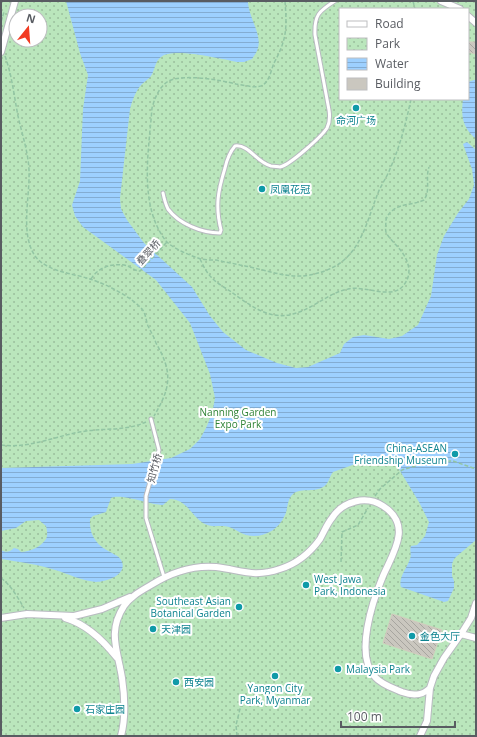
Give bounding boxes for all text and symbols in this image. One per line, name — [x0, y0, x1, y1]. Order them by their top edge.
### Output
north arrow — [8, 8, 48, 48]
legend — [339, 8, 469, 100]
text: N — [25, 9, 38, 26]
text: Road — [375, 15, 404, 32]
text: Park — [375, 35, 401, 52]
text: Water — [375, 55, 409, 72]
text: Building — [375, 75, 421, 92]
marker: 命河广场 — [351, 103, 361, 113]
place label: 命河广场 — [336, 113, 376, 127]
place label: 凤凰花冠 — [270, 182, 310, 196]
marker: 凤凰花冠 — [257, 184, 267, 194]
street label: 叠翠桥 — [133, 236, 163, 268]
park label: Nanning Garden Expo Park — [200, 405, 276, 431]
place label: China-ASEAN Friendship Museum — [354, 441, 447, 467]
marker: China-ASEAN Friendship Museum — [450, 449, 460, 459]
street label: 知竹桥 — [143, 452, 165, 484]
place label: West Jawa Park, Indonesia — [314, 572, 386, 598]
marker: West Jawa Park, Indonesia — [301, 580, 311, 590]
place label: Southeast Asian Botanical Garden — [150, 594, 231, 620]
marker: Southeast Asian Botanical Garden — [234, 602, 244, 612]
place label: 天津园 — [161, 622, 191, 636]
marker: 天津园 — [148, 624, 158, 634]
place label: 金色大厅 — [420, 629, 460, 643]
marker: 金色大厅 — [407, 631, 417, 641]
place label: Malaysia Park — [346, 662, 411, 676]
marker: Malaysia Park — [333, 664, 343, 674]
marker: Yangon City Park, Myanmar — [270, 671, 280, 681]
place label: 西安园 — [184, 675, 214, 689]
marker: 西安园 — [171, 677, 181, 687]
place label: Yangon City Park, Myanmar — [240, 681, 310, 707]
place label: 石家庄园 — [85, 702, 125, 716]
scale bar — [341, 703, 455, 729]
marker: 石家庄园 — [72, 704, 82, 714]
text: 100 m — [347, 708, 382, 725]

